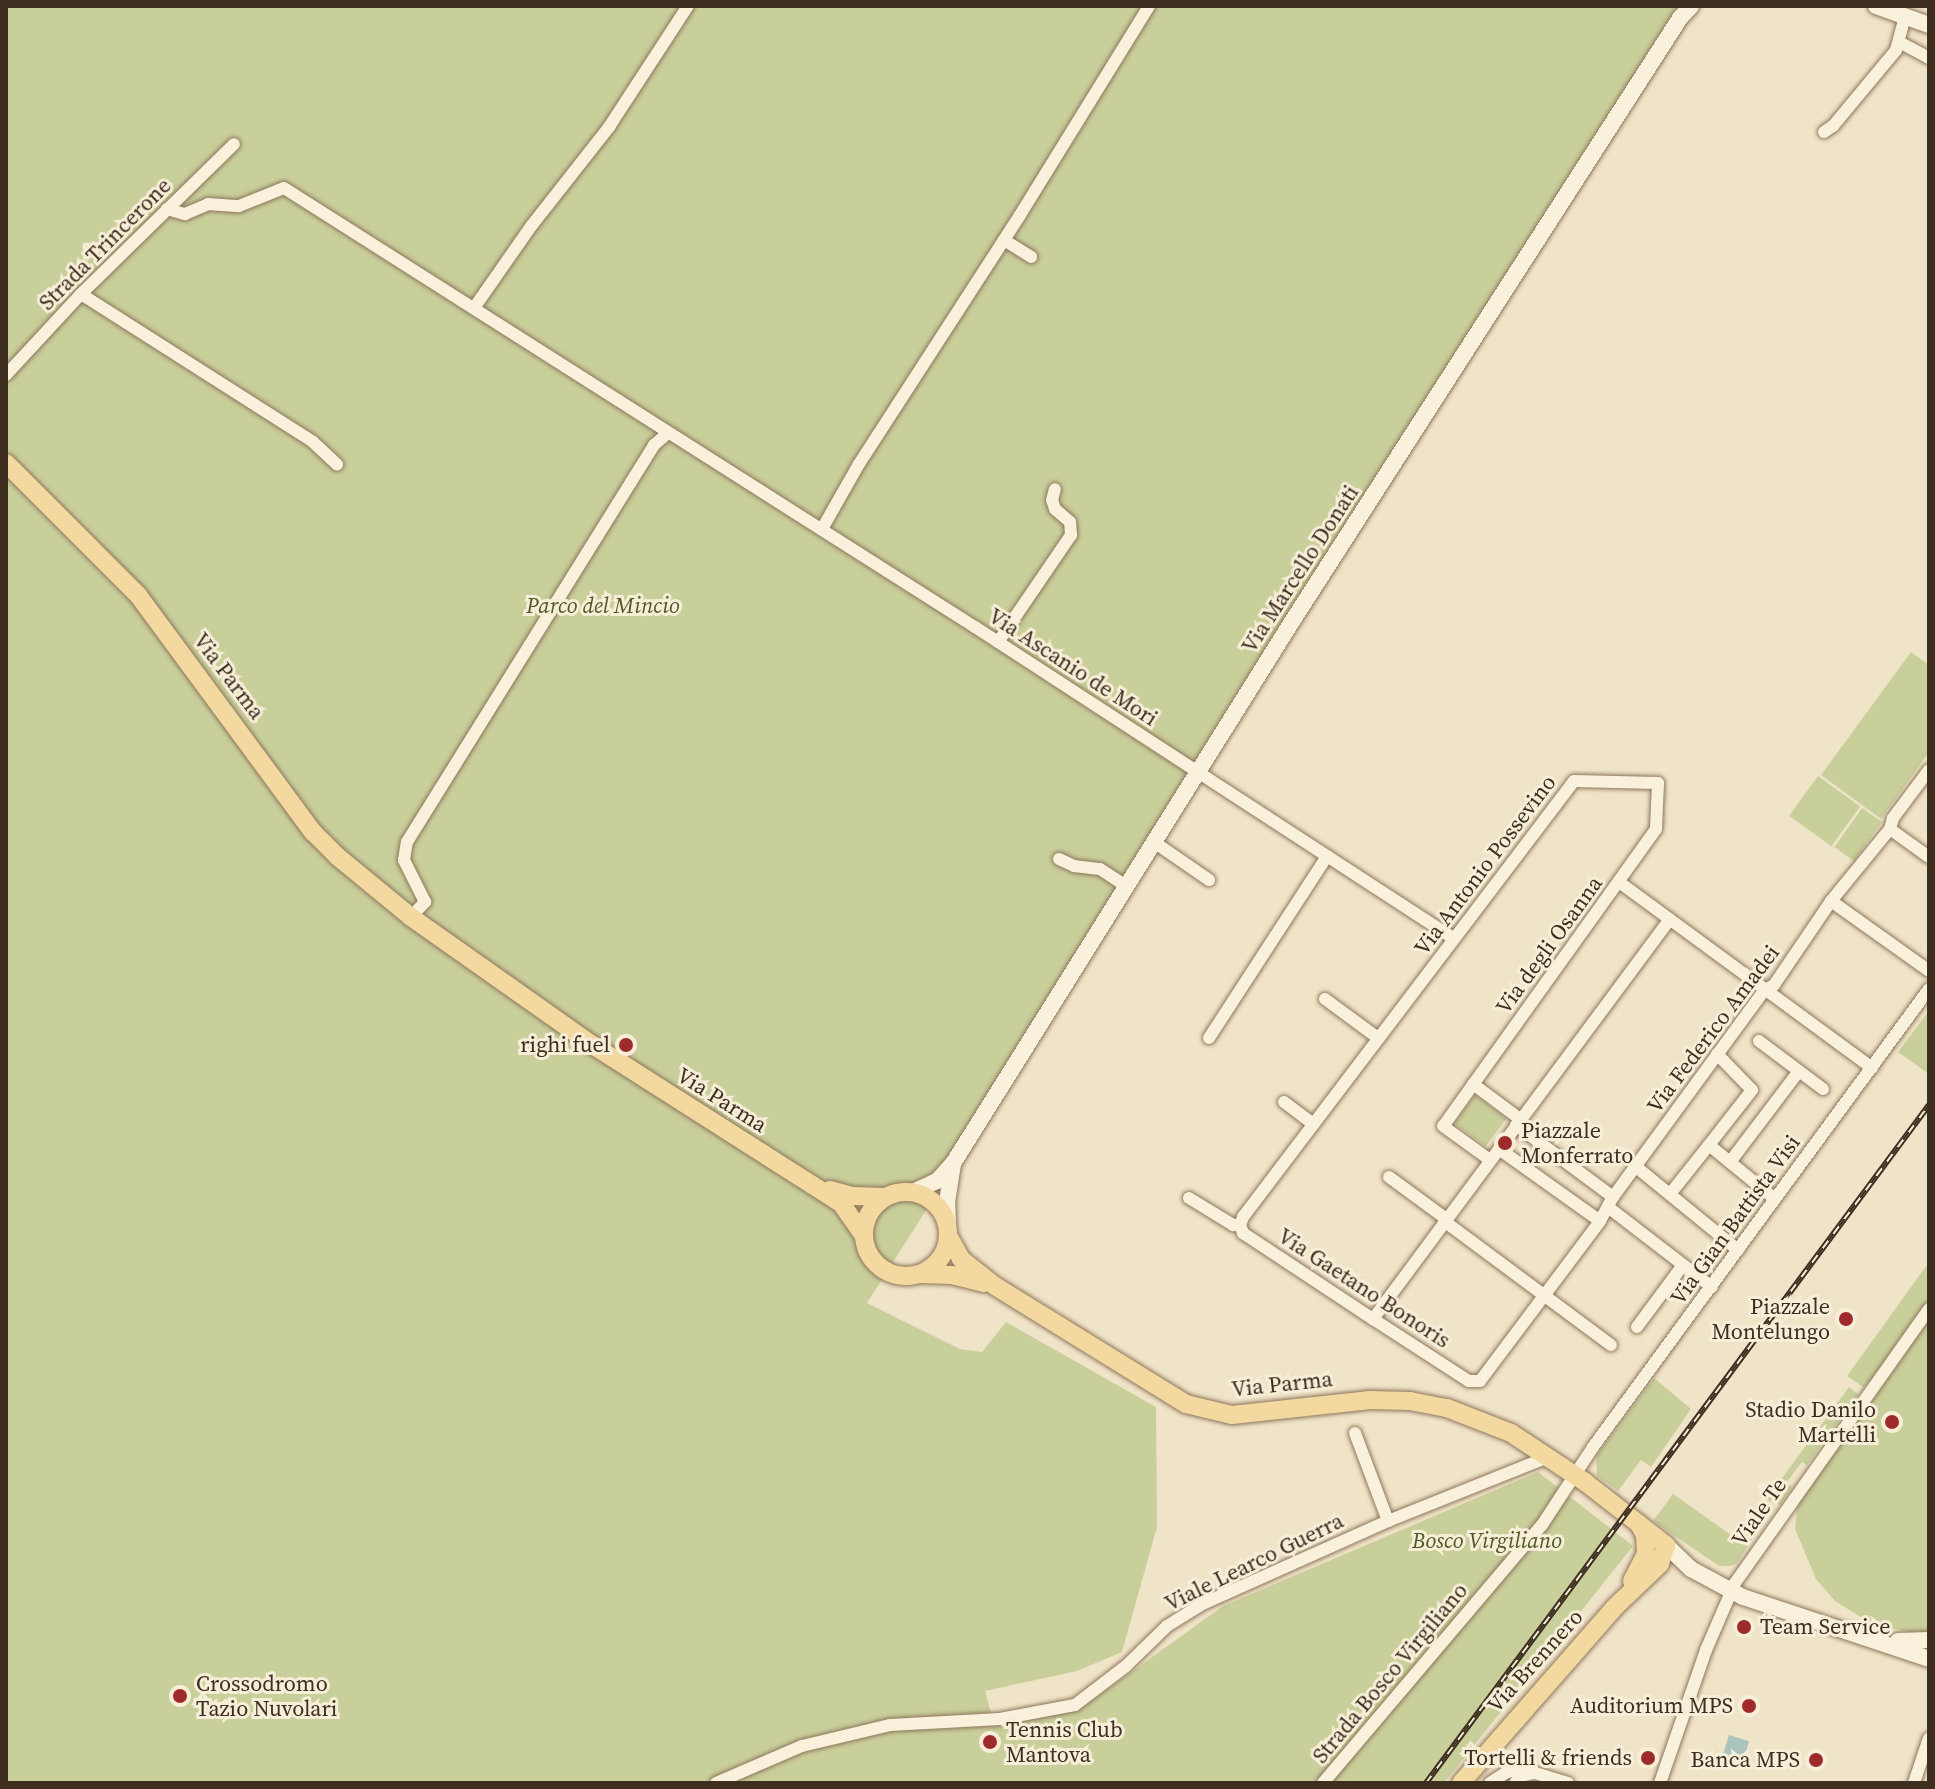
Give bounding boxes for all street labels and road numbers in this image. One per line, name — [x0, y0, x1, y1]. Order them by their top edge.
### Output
street label: Strada Trincerone — [33, 172, 177, 316]
street label: Via Marcello Donati — [1236, 480, 1364, 658]
street label: Via Ascanio de Mori — [984, 602, 1162, 732]
street label: Via Parma — [188, 628, 270, 724]
street label: Via Antonio Possevino — [1409, 770, 1561, 960]
street label: Via degli Osanna — [1490, 871, 1608, 1019]
street label: Via Federico Amadei — [1641, 940, 1785, 1118]
street label: Via Parma — [672, 1062, 772, 1138]
street label: Via Gian Battista Visi — [1664, 1130, 1806, 1310]
street label: Via Gaetano Bonoris — [1273, 1222, 1455, 1354]
street label: Via Parma — [1230, 1366, 1334, 1402]
street label: Viale Te — [1726, 1473, 1792, 1551]
street label: Viale Learco Guerra — [1160, 1507, 1348, 1617]
street label: Strada Bosco Virgiliano — [1307, 1577, 1473, 1769]
street label: Via Brennero — [1482, 1604, 1588, 1718]

